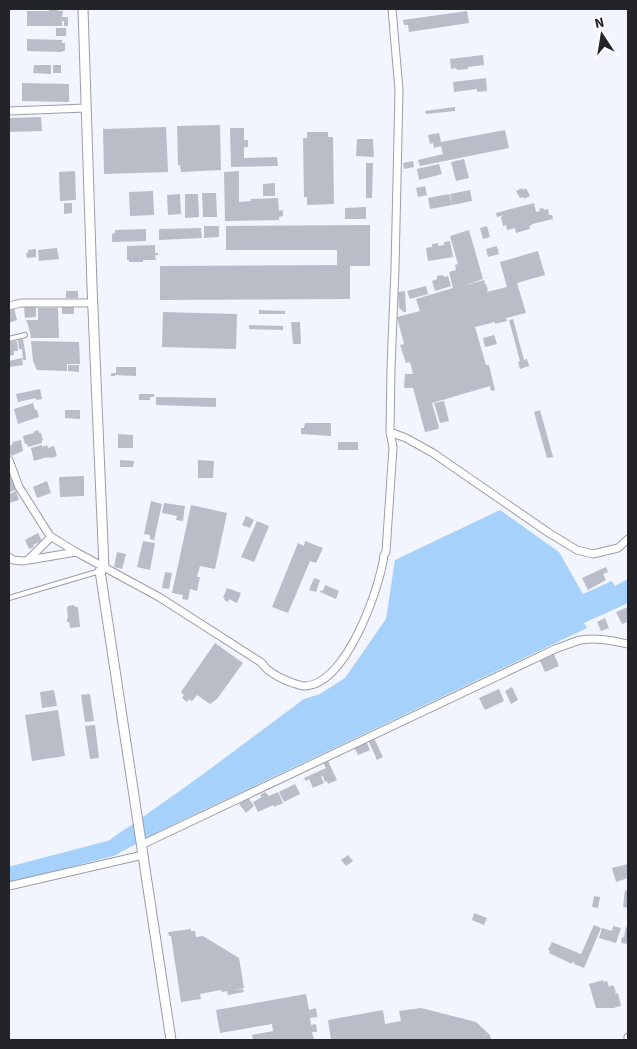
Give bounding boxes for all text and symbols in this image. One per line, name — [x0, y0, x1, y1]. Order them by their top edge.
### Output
north arrow — [577, 10, 627, 60]
text: N — [593, 13, 606, 34]

